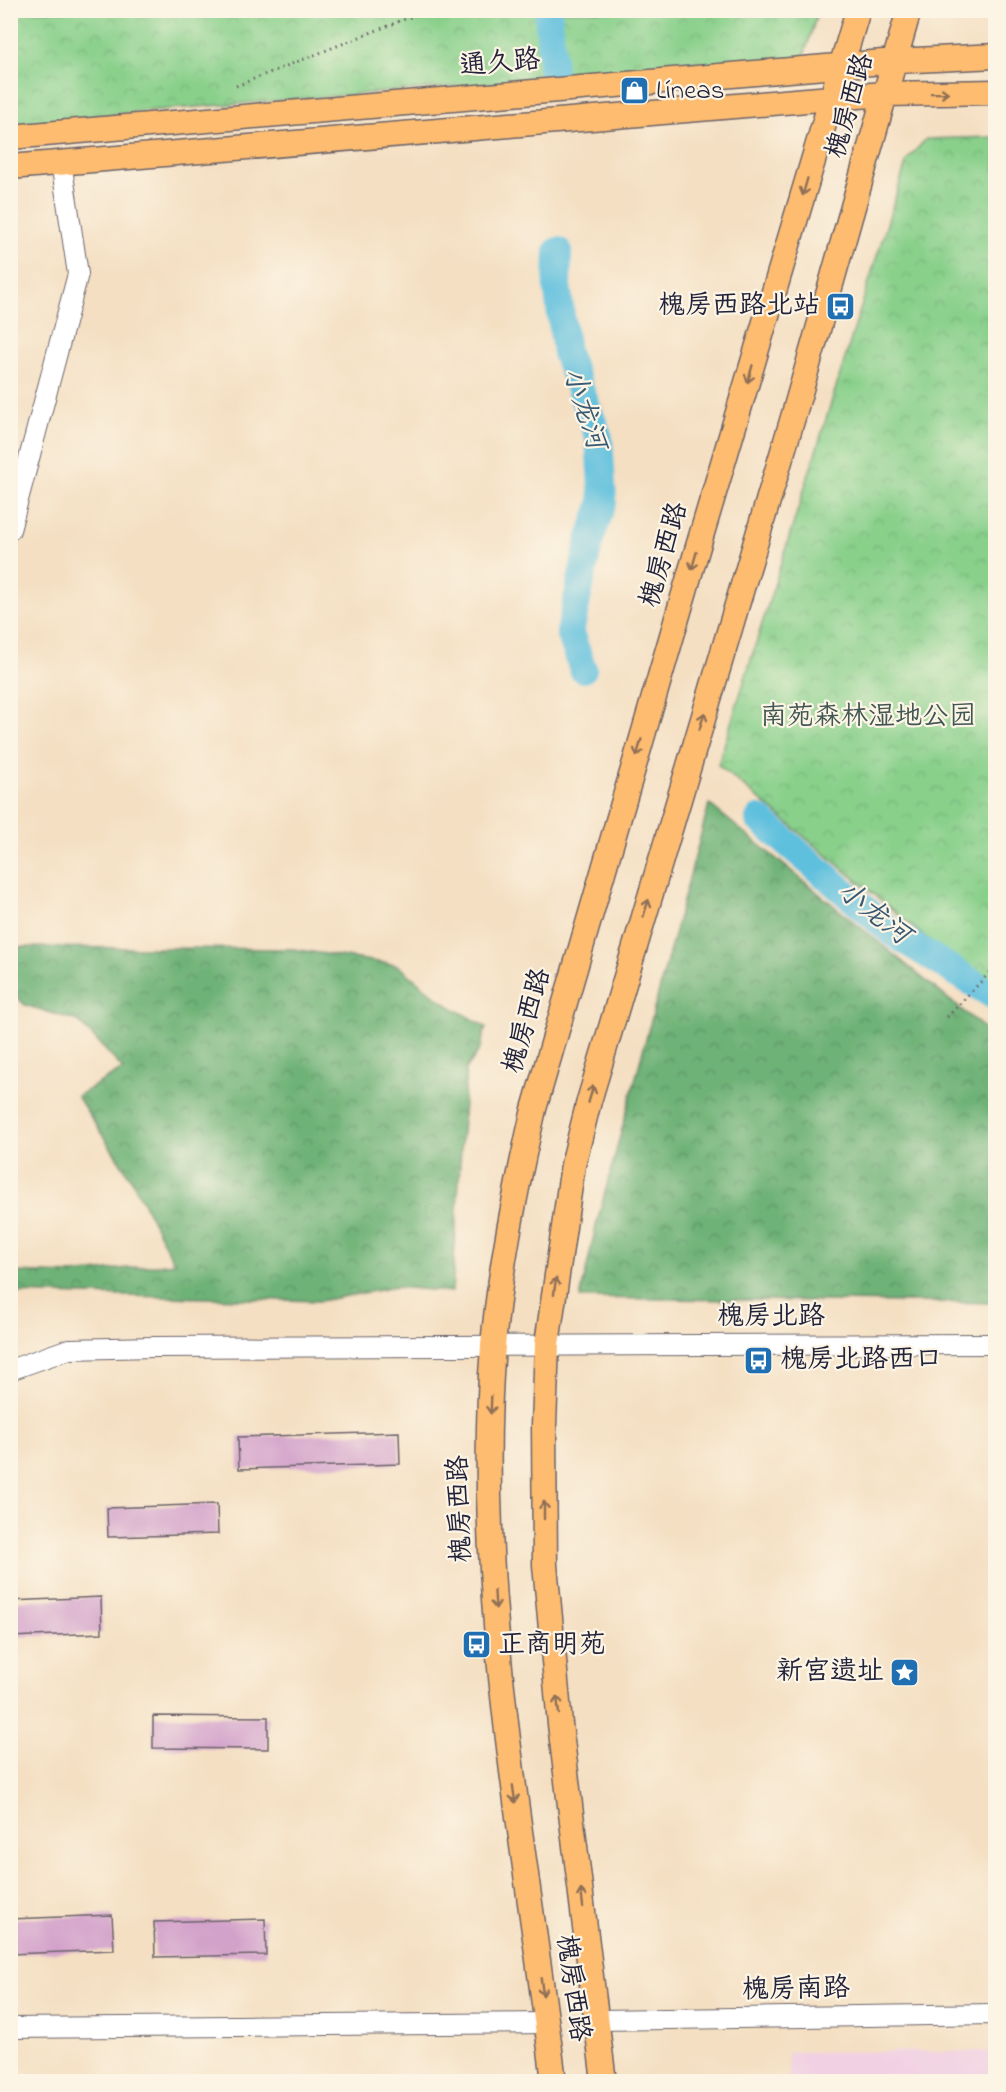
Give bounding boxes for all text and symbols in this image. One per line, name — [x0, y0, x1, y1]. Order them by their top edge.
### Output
street label: 通久路 — [458, 41, 542, 87]
street label: 槐房西路 — [817, 49, 885, 163]
place label: Líneas — [656, 72, 725, 111]
shop icon: Líneas — [619, 75, 651, 107]
one-way arrow — [930, 87, 950, 99]
one-way arrow — [799, 177, 810, 196]
place label: 槐房西路北站 — [658, 287, 820, 326]
bus stop icon: 槐房西路北站 — [825, 290, 857, 322]
water label: 小龙河 — [551, 363, 617, 459]
one-way arrow — [743, 364, 755, 383]
street label: 槐房西路 — [631, 498, 699, 612]
one-way arrow — [688, 551, 699, 570]
park label: 南苑森林湿地公园 — [760, 698, 976, 737]
one-way arrow — [697, 712, 708, 731]
one-way arrow — [633, 738, 644, 757]
water label: 小龙河 — [827, 872, 922, 958]
one-way arrow — [641, 899, 652, 918]
street label: 槐房西路 — [494, 964, 562, 1078]
one-way arrow — [586, 1085, 597, 1104]
one-way arrow — [549, 1276, 560, 1296]
street label: 槐房北路 — [717, 1298, 825, 1337]
place label: 槐房北路西口 — [780, 1341, 942, 1380]
bus stop icon: 槐房北路西口 — [743, 1344, 775, 1376]
one-way arrow — [485, 1394, 496, 1414]
street label: 槐房西路 — [440, 1454, 482, 1564]
one-way arrow — [538, 1501, 550, 1521]
one-way arrow — [490, 1589, 501, 1609]
place label: 正商明苑 — [498, 1626, 606, 1665]
bus stop icon: 正商明苑 — [461, 1629, 493, 1661]
place label: 新宫遗址 — [776, 1653, 884, 1692]
place icon: 新宫遗址 — [889, 1656, 921, 1688]
one-way arrow — [552, 1695, 563, 1715]
one-way arrow — [509, 1783, 520, 1803]
one-way arrow — [576, 1889, 587, 1909]
street label: 槐房西路 — [545, 1932, 599, 2044]
street label: 槐房南路 — [742, 1970, 850, 2010]
one-way arrow — [536, 1976, 547, 1996]

